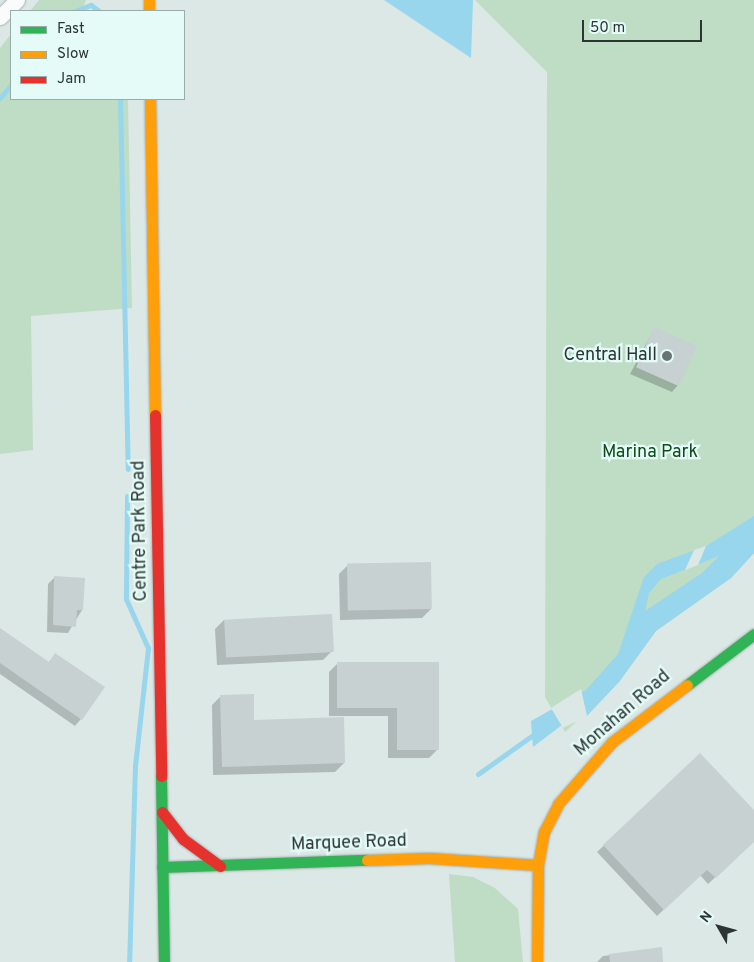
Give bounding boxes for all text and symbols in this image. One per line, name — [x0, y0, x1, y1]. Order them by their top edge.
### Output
legend — [10, 10, 185, 100]
scale bar — [584, 10, 704, 42]
text: 50 m — [590, 19, 625, 38]
text: Fast — [57, 20, 85, 39]
text: Slow — [57, 45, 89, 64]
text: Jam — [57, 70, 86, 89]
place label: Central Hall — [563, 345, 657, 367]
marker: Central Hall — [661, 350, 673, 362]
park label: Marina Park — [602, 442, 698, 464]
street label: Centre Park Road — [129, 460, 153, 602]
street label: Monahan Road — [571, 666, 675, 762]
street label: Marquee Road — [291, 831, 407, 857]
north arrow — [694, 902, 744, 952]
text: N — [697, 908, 717, 927]

